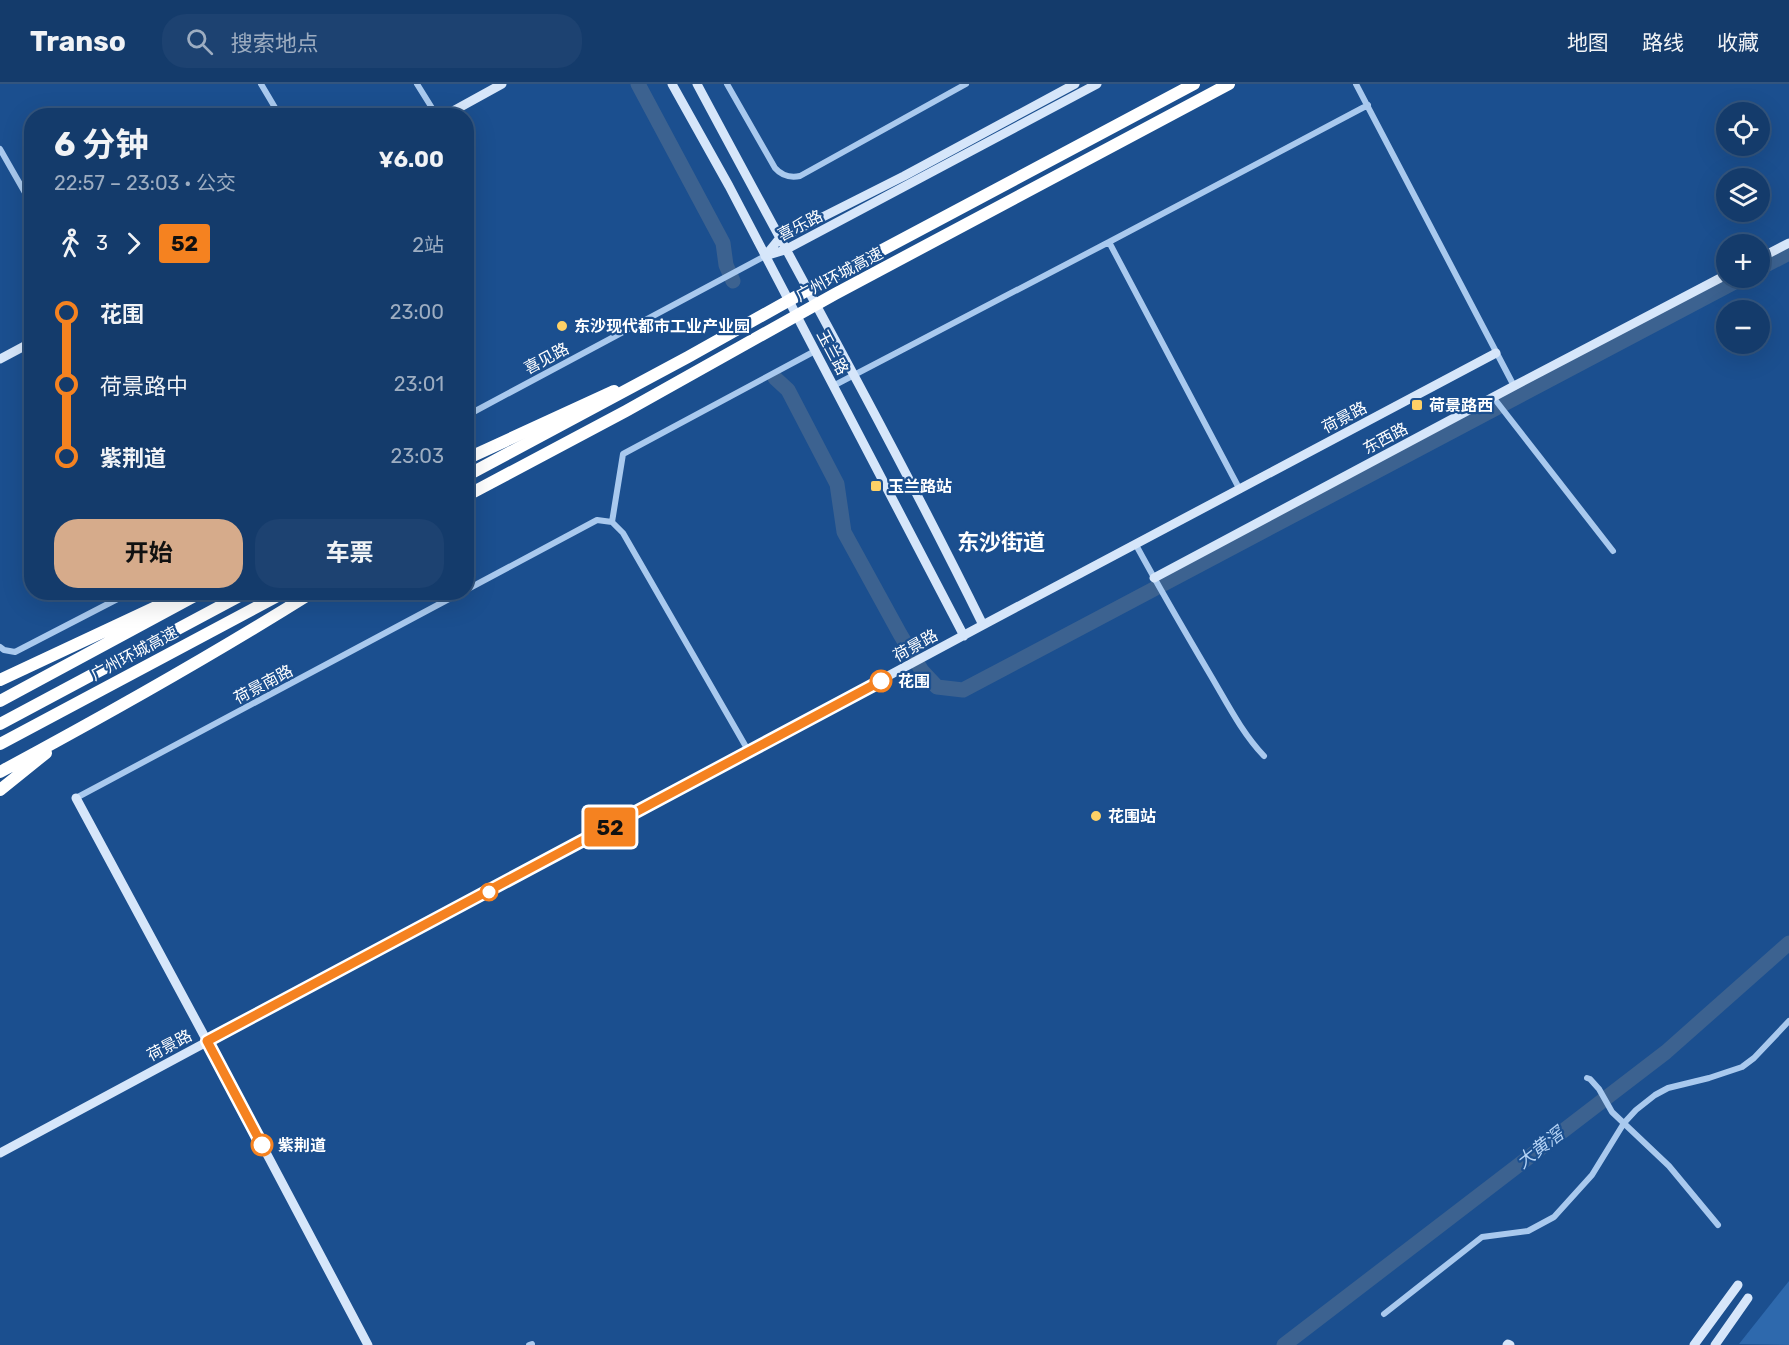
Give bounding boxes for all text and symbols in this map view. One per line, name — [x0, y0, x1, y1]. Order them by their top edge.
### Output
search box — [162, 14, 582, 68]
text: Transo — [30, 25, 126, 58]
icon: search — [183, 25, 216, 58]
text: 搜索地点 — [231, 30, 319, 57]
text: 地图 — [1567, 30, 1609, 55]
text: 路线 — [1642, 30, 1684, 55]
text: 收藏 — [1717, 30, 1759, 55]
map controls — [1716, 102, 1770, 354]
button: locate — [1716, 102, 1770, 156]
text: 6 分钟 — [54, 125, 149, 164]
text: ¥6.00 — [379, 146, 444, 173]
button: layers — [1716, 168, 1770, 222]
text: 22:57 – 23:03 · 公交 — [54, 171, 236, 195]
street label: 喜乐路 — [775, 206, 826, 245]
icon: walk — [54, 227, 87, 260]
icon: forward — [117, 227, 150, 260]
text: 3 — [96, 231, 108, 255]
text: 52 — [171, 231, 198, 256]
text: 2站 — [412, 233, 444, 257]
button: + — [1716, 234, 1770, 288]
street label: 广州环城高速 — [792, 244, 886, 305]
text: 23:00 — [390, 300, 444, 324]
button: − — [1716, 300, 1770, 354]
text: 花围 — [100, 301, 144, 328]
place label: 东沙现代都市工业产业园 — [574, 317, 750, 336]
marker: 东沙现代都市工业产业园 — [555, 319, 569, 333]
street label: 玉兰路 — [813, 327, 852, 378]
street label: 喜见路 — [521, 339, 572, 378]
text: 23:01 — [394, 372, 444, 396]
text: 荷景路中 — [100, 373, 188, 400]
place label: 荷景路西 — [1429, 396, 1493, 415]
street label: 荷景路 — [1319, 398, 1370, 437]
marker: 荷景路西 — [1410, 398, 1424, 412]
street label: 东西路 — [1360, 419, 1411, 458]
text: 23:03 — [390, 444, 444, 468]
text: 紫荆道 — [100, 445, 166, 472]
place label: 玉兰路站 — [888, 477, 952, 496]
marker: 玉兰路站 — [869, 479, 883, 493]
button: 开始 — [54, 519, 243, 588]
button: 车票 — [255, 519, 444, 588]
district label: 东沙街道 — [957, 529, 1045, 556]
street label: 广州环城高速 — [87, 623, 181, 684]
street label: 荷景路 — [890, 625, 941, 665]
street label: 荷景南路 — [231, 661, 296, 708]
marker: 花围 — [870, 670, 892, 692]
place label: 花围 — [898, 672, 930, 691]
place label: 花围站 — [1108, 807, 1156, 826]
line badge: 52 — [583, 808, 637, 846]
marker: 花围站 — [1089, 809, 1103, 823]
text: 52 — [596, 815, 624, 840]
unlabelled marker — [480, 883, 498, 901]
street label: 荷景路 — [144, 1026, 195, 1065]
water label: 大黄滘 — [1512, 1121, 1570, 1173]
marker: 紫荆道 — [251, 1134, 273, 1156]
place label: 紫荆道 — [278, 1136, 326, 1155]

